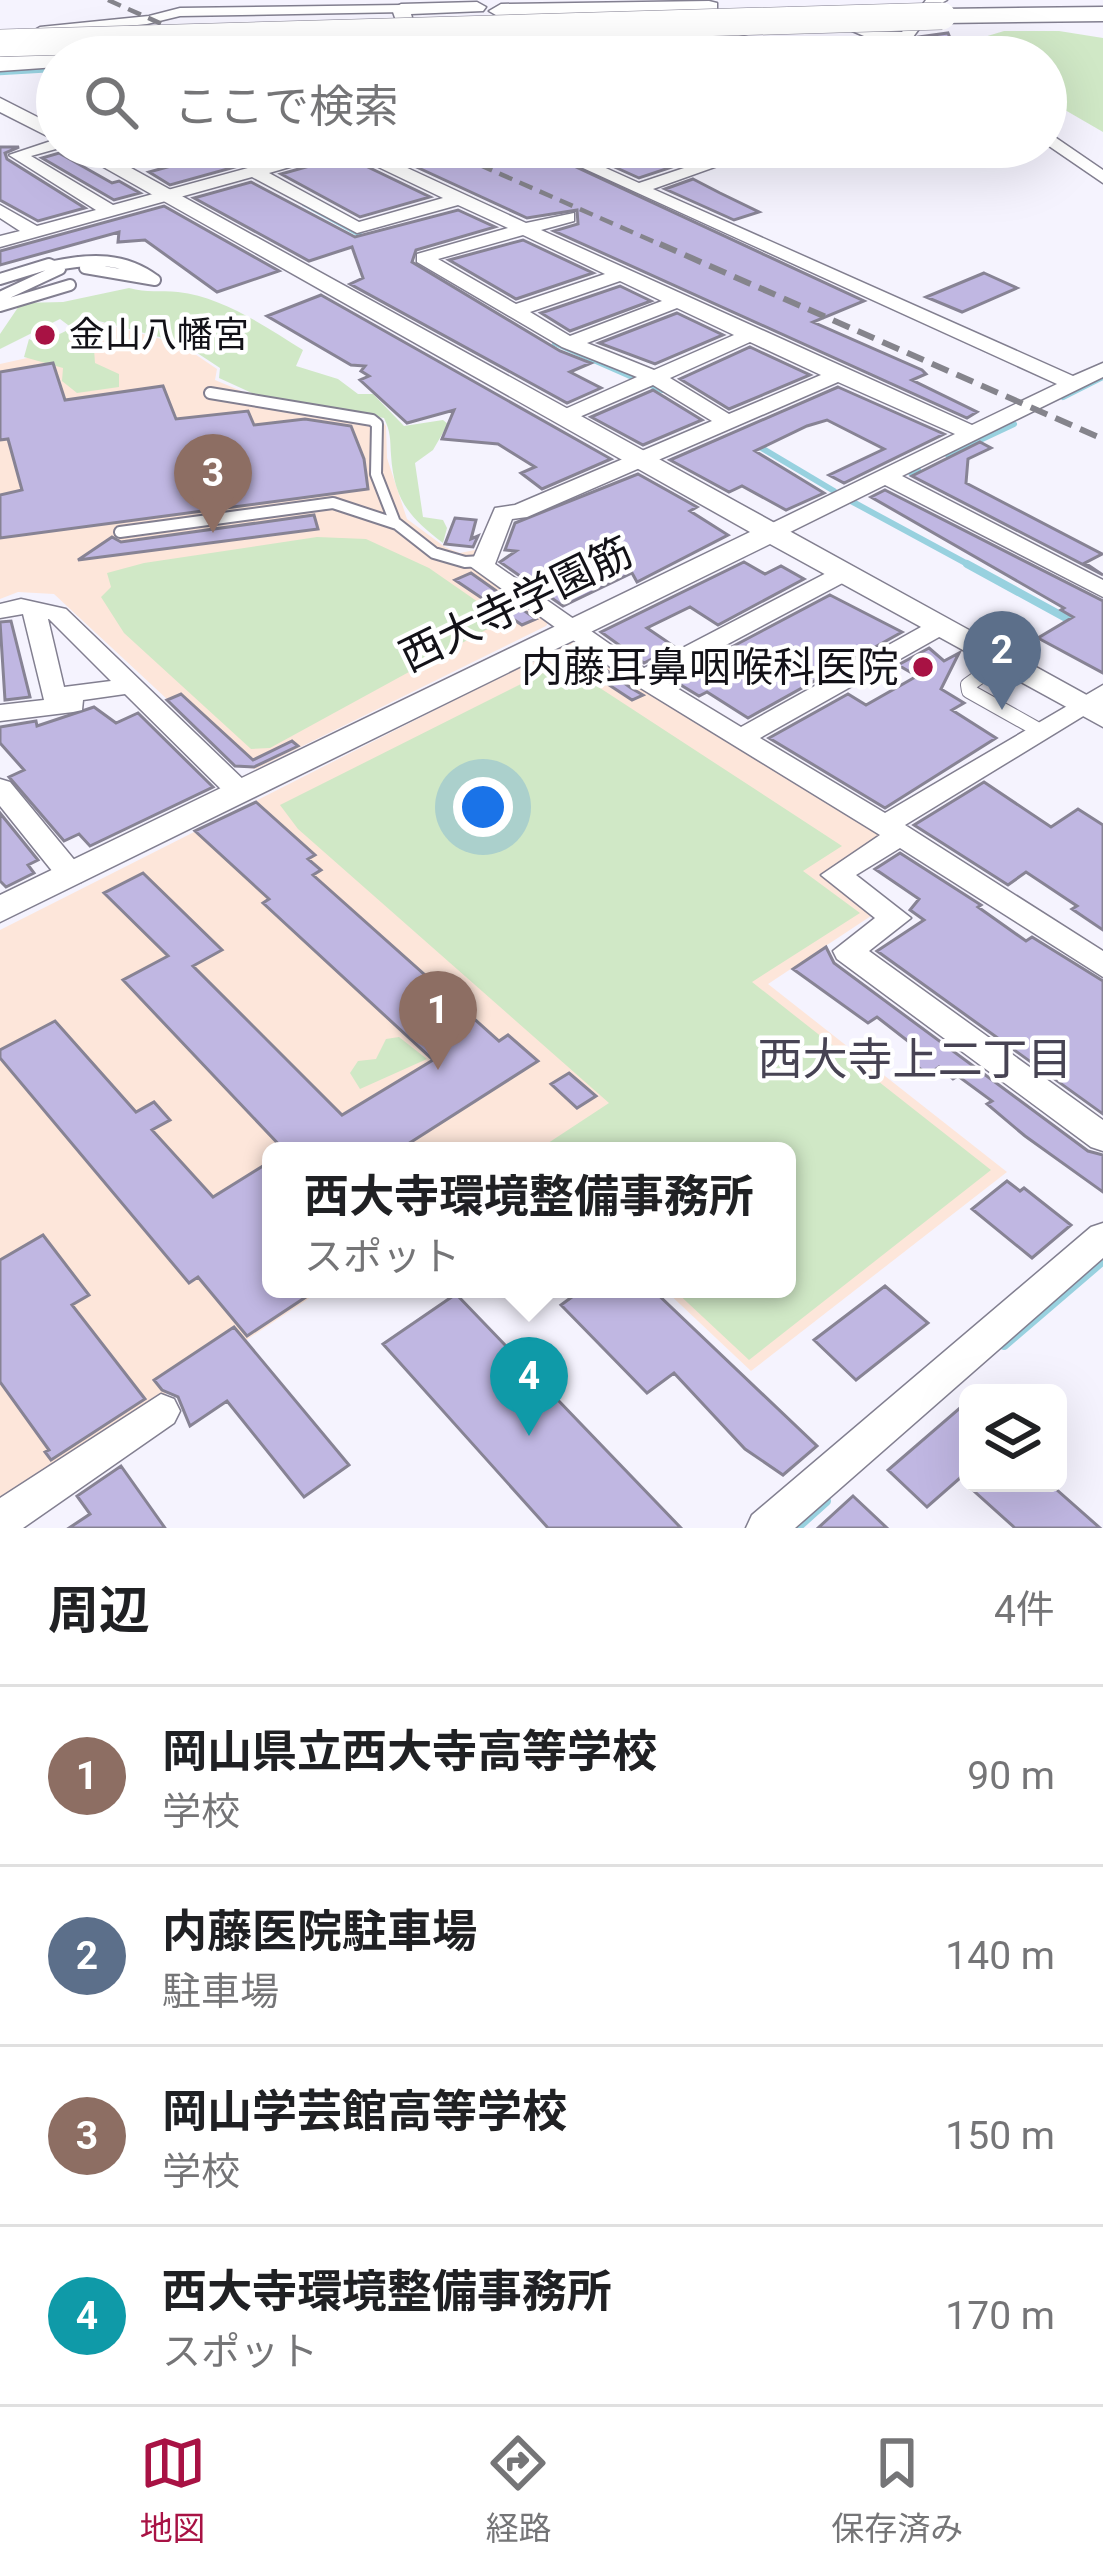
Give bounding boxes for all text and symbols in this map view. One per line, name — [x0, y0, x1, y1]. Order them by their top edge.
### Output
search box — [36, 36, 1067, 168]
icon: search — [78, 69, 144, 135]
text: ここで検索 — [174, 80, 399, 133]
place label: 金山八幡宮 — [69, 314, 249, 356]
marker: 金山八幡宮 — [32, 322, 58, 348]
pin: 3 — [174, 434, 252, 533]
street label: 西大寺学園筋 — [392, 527, 640, 681]
pin: 2 — [963, 611, 1041, 710]
place label: 内藤耳鼻咽喉科医院 — [521, 643, 899, 692]
marker: 内藤耳鼻咽喉科医院 — [910, 654, 936, 680]
your location — [453, 777, 513, 837]
pin: 1 — [399, 971, 477, 1070]
district label: 西大寺上二丁目 — [757, 1033, 1073, 1086]
popup — [262, 1142, 796, 1298]
text: 西大寺環境整備事務所 — [304, 1170, 754, 1223]
text: スポット — [304, 1234, 460, 1280]
pin: 4 — [490, 1337, 568, 1436]
map controls — [959, 1384, 1067, 1492]
button: layers — [959, 1384, 1067, 1492]
text: 周辺 — [48, 1581, 150, 1640]
text: 4件 — [994, 1587, 1055, 1633]
text: 岡山県立西大寺高等学校 — [162, 1725, 657, 1778]
text: 1 — [76, 1753, 98, 1799]
text: 90 m — [967, 1753, 1055, 1799]
text: 学校 — [162, 1789, 240, 1835]
text: 内藤医院駐車場 — [162, 1905, 477, 1958]
text: 2 — [76, 1933, 98, 1979]
text: 140 m — [945, 1933, 1055, 1979]
text: 駐車場 — [162, 1969, 279, 2015]
text: 岡山学芸館高等学校 — [162, 2085, 567, 2138]
text: 3 — [76, 2113, 98, 2159]
text: 150 m — [945, 2113, 1055, 2159]
text: 学校 — [162, 2149, 240, 2195]
text: 西大寺環境整備事務所 — [162, 2265, 612, 2318]
text: 4 — [76, 2293, 98, 2339]
text: 170 m — [945, 2293, 1055, 2339]
text: スポット — [162, 2329, 318, 2375]
tab: 地図 — [140, 2430, 206, 2550]
tab: 経路 — [485, 2430, 551, 2550]
tab: 保存済み — [831, 2430, 963, 2550]

